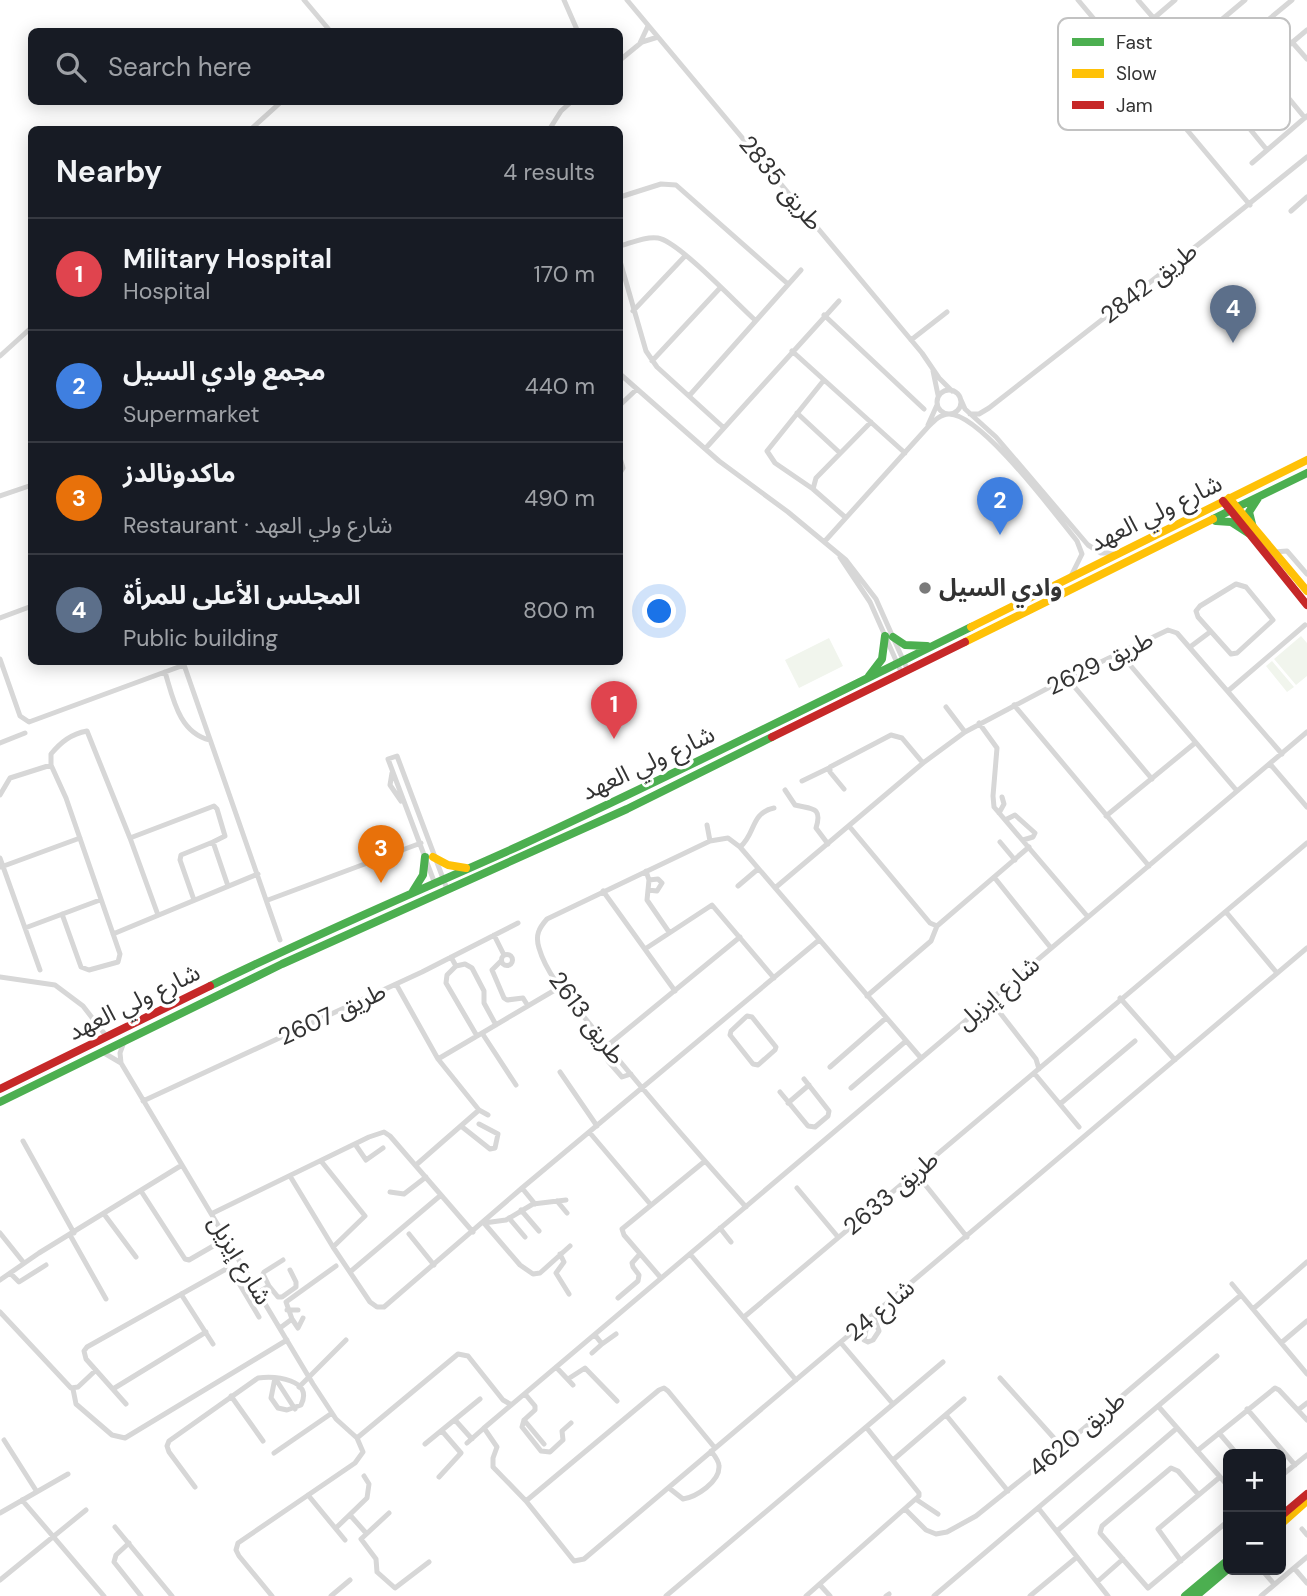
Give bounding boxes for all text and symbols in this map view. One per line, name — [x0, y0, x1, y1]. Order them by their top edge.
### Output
legend — [1058, 18, 1290, 130]
search box — [28, 28, 623, 105]
text: Fast — [1116, 30, 1152, 55]
icon: search — [52, 48, 90, 86]
text: Search here — [108, 50, 251, 84]
text: Slow — [1116, 61, 1157, 86]
text: Jam — [1116, 93, 1153, 118]
street label: طريق 2835 — [733, 129, 830, 237]
text: Nearby — [56, 152, 162, 191]
text: 4 results — [503, 157, 595, 187]
street label: طريق 2842 — [1094, 235, 1203, 330]
text: Military Hospital — [123, 242, 332, 276]
text: 1 — [75, 259, 83, 289]
text: 170 m — [534, 259, 595, 289]
text: Hospital — [123, 276, 210, 306]
pin: 4 — [1210, 285, 1256, 343]
text: مجمع وادي السيل — [123, 354, 326, 388]
text: 2 — [72, 371, 86, 401]
text: 440 m — [525, 371, 595, 401]
text: Supermarket — [123, 399, 259, 429]
text: ماكدونالدز — [123, 456, 236, 490]
street label: شارع ولي العهد — [1084, 467, 1229, 561]
pin: 2 — [977, 477, 1023, 535]
text: 3 — [72, 483, 86, 513]
text: 490 m — [524, 483, 595, 513]
text: Restaurant · شارع ولي العهد — [123, 510, 392, 540]
place label: وادي السيل — [939, 572, 1062, 608]
text: المجلس الأعلى للمرأة — [123, 578, 361, 612]
marker: وادي السيل — [917, 580, 933, 596]
your location — [642, 594, 676, 628]
text: 4 — [72, 595, 86, 625]
text: 800 m — [523, 595, 595, 625]
text: Public building — [123, 623, 278, 653]
street label: طريق 2629 — [1041, 623, 1158, 702]
pin: 1 — [591, 681, 637, 739]
street label: شارع ولي العهد — [576, 718, 721, 810]
pin: 3 — [358, 825, 404, 883]
street label: شارع إيزيل — [950, 949, 1047, 1038]
street label: شارع ولي العهد — [62, 956, 207, 1050]
street label: طريق 2613 — [542, 965, 632, 1070]
street label: طريق 2607 — [273, 975, 391, 1052]
street label: طريق 2633 — [837, 1144, 945, 1242]
street label: شارع إيزيل — [200, 1209, 279, 1311]
street label: شارع 24 — [839, 1272, 922, 1349]
street label: طريق 4620 — [1022, 1384, 1131, 1483]
map controls — [1223, 1449, 1286, 1575]
button: + — [1223, 1449, 1286, 1512]
button: − — [1223, 1512, 1286, 1575]

